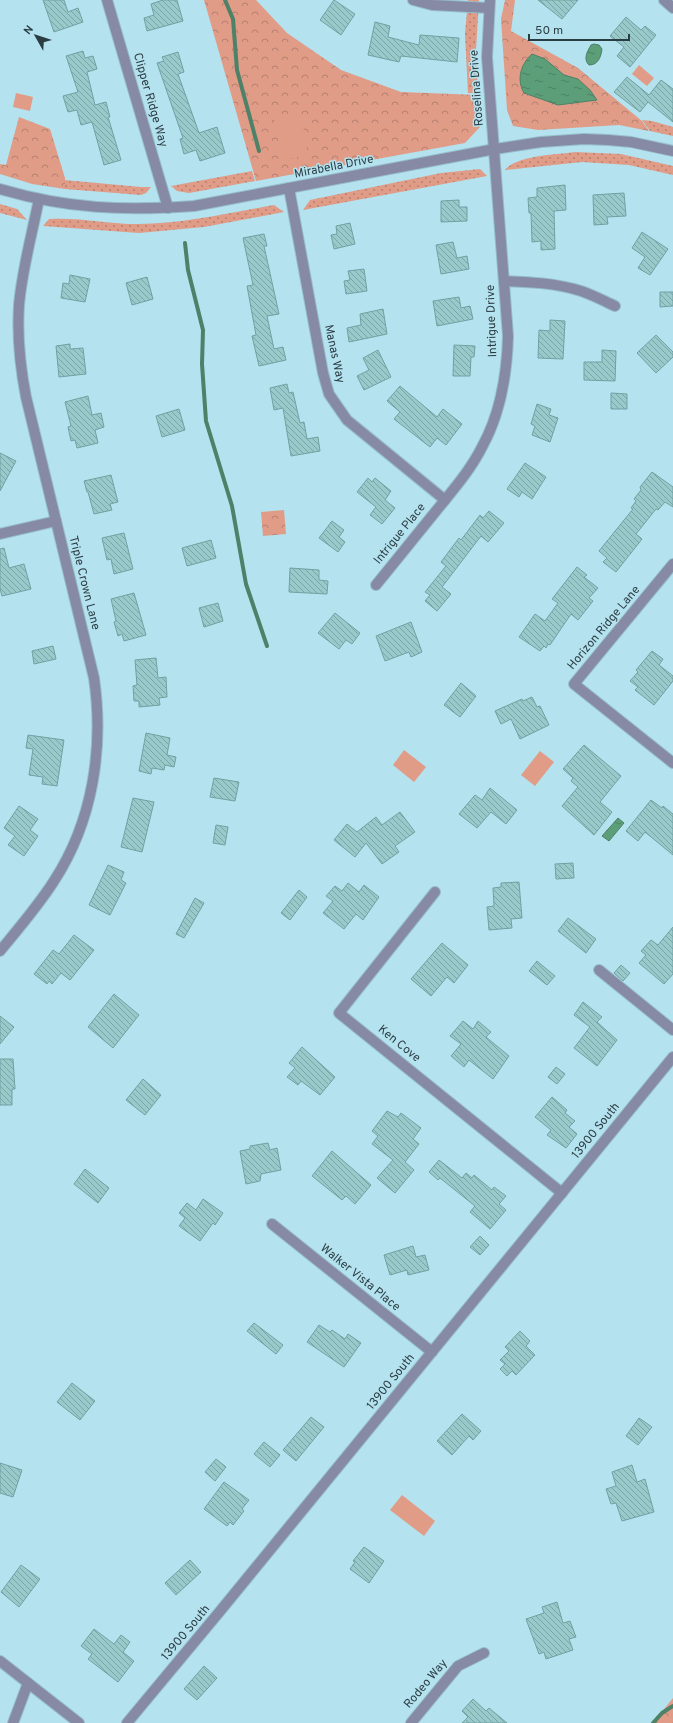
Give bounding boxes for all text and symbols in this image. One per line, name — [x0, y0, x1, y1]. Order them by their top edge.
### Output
north arrow — [16, 16, 56, 56]
scale bar — [529, 16, 629, 42]
text: N — [21, 23, 37, 38]
text: 50 m — [535, 23, 563, 39]
street label: Roselina Drive — [466, 49, 488, 127]
street label: Clipper Ridge Way — [129, 51, 171, 149]
street label: Mirabella Drive — [293, 151, 375, 183]
street label: Intrigue Drive — [483, 284, 501, 358]
street label: Manas Way — [320, 323, 348, 385]
street label: Intrigue Place — [370, 500, 430, 568]
street label: Triple Crown Lane — [65, 534, 103, 632]
street label: Horizon Ridge Lane — [564, 583, 644, 673]
street label: Ken Cove — [374, 1022, 424, 1066]
street label: 13900 South — [568, 1099, 624, 1163]
street label: Walker Vista Place — [317, 1241, 403, 1315]
street label: 13900 South — [363, 1350, 419, 1414]
street label: 13900 South — [158, 1602, 214, 1664]
street label: Rodeo Way — [401, 1656, 451, 1712]

